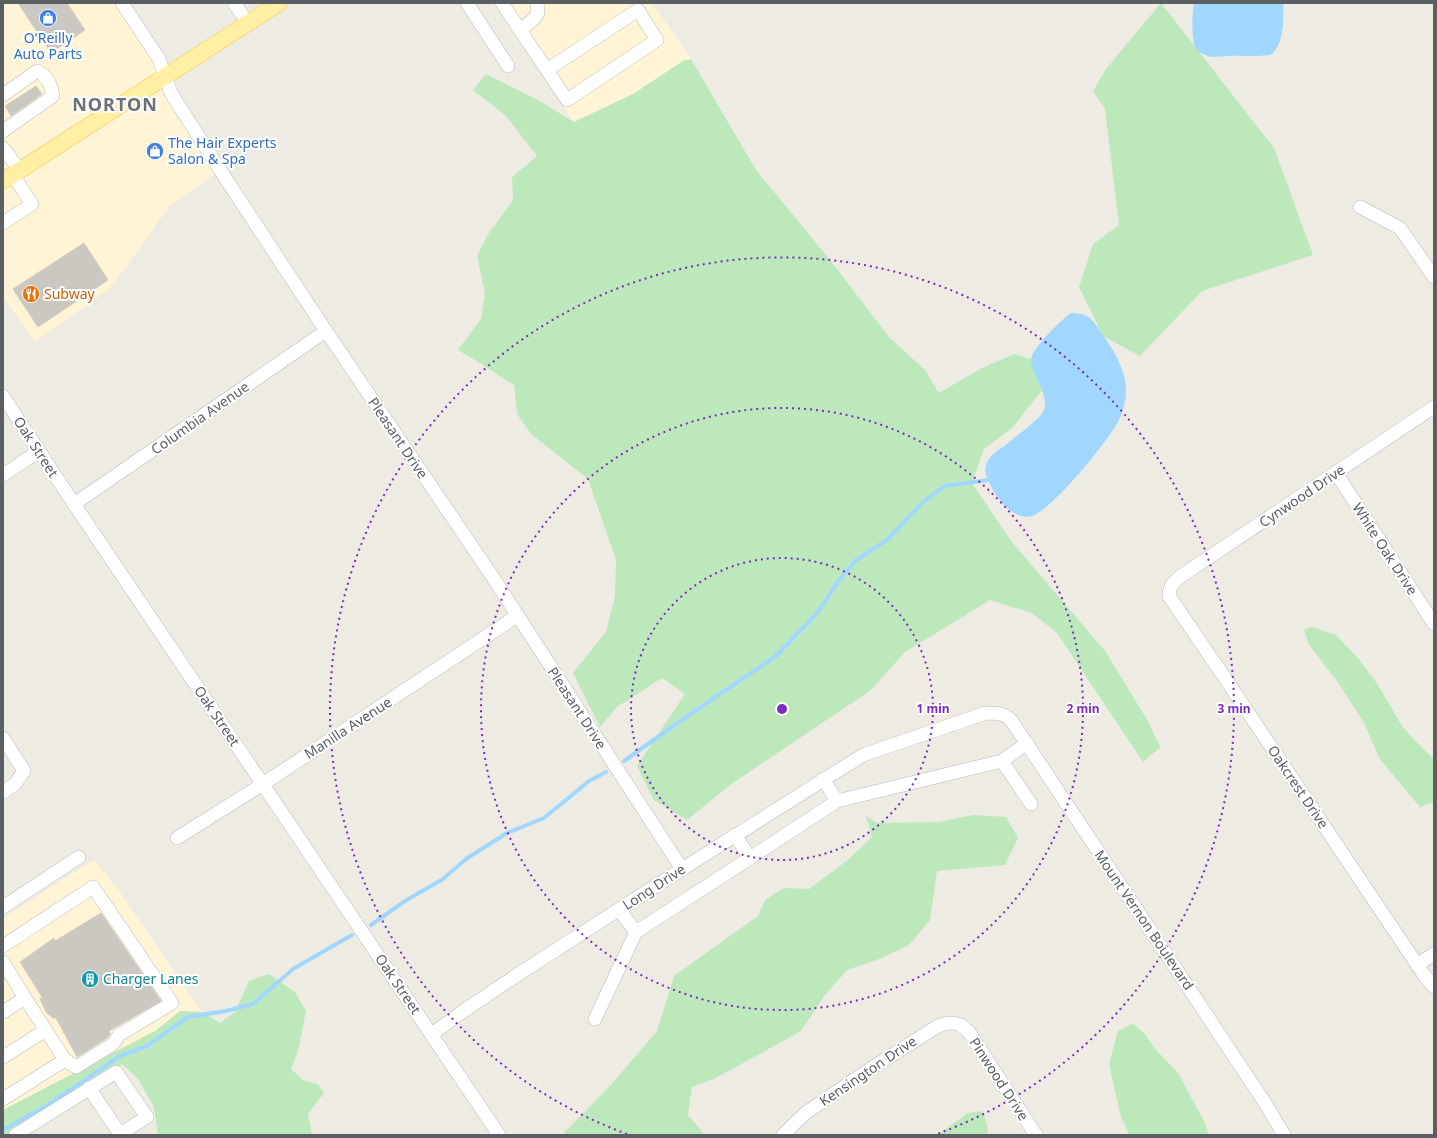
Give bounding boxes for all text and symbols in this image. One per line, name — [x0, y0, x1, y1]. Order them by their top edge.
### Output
shop icon: O'Reilly Auto Parts — [38, 8, 58, 28]
place label: O'Reilly Auto Parts — [14, 28, 83, 63]
district label: NORTON — [72, 92, 158, 116]
place label: The Hair Experts Salon & Spa — [168, 133, 277, 168]
shop icon: The Hair Experts Salon & Spa — [145, 141, 165, 161]
restaurant icon: Subway — [21, 284, 41, 304]
place label: Subway — [44, 284, 96, 303]
street label: Columbia Avenue — [147, 377, 253, 459]
street label: Pleasant Drive — [364, 393, 433, 482]
street label: Oak Street — [10, 413, 63, 481]
street label: Cynwood Drive — [1255, 460, 1348, 531]
street label: White Oak Drive — [1348, 499, 1422, 599]
street label: Pleasant Drive — [544, 663, 611, 753]
street label: Oak Street — [190, 682, 245, 750]
street label: Manilla Avenue — [300, 692, 395, 763]
text: 1 min — [916, 700, 950, 717]
text: 2 min — [1066, 700, 1100, 717]
text: 3 min — [1217, 700, 1251, 717]
centre of rings — [775, 702, 789, 716]
street label: Oakcrest Drive — [1264, 741, 1333, 832]
street label: Mount Vernon Boulevard — [1090, 846, 1198, 993]
street label: Long Drive — [619, 859, 689, 914]
street label: Oak Street — [371, 950, 426, 1018]
building icon: Charger Lanes — [80, 969, 100, 989]
place label: Charger Lanes — [103, 969, 199, 988]
street label: Kensington Drive — [815, 1031, 920, 1110]
street label: Pinwood Drive — [965, 1033, 1033, 1124]

